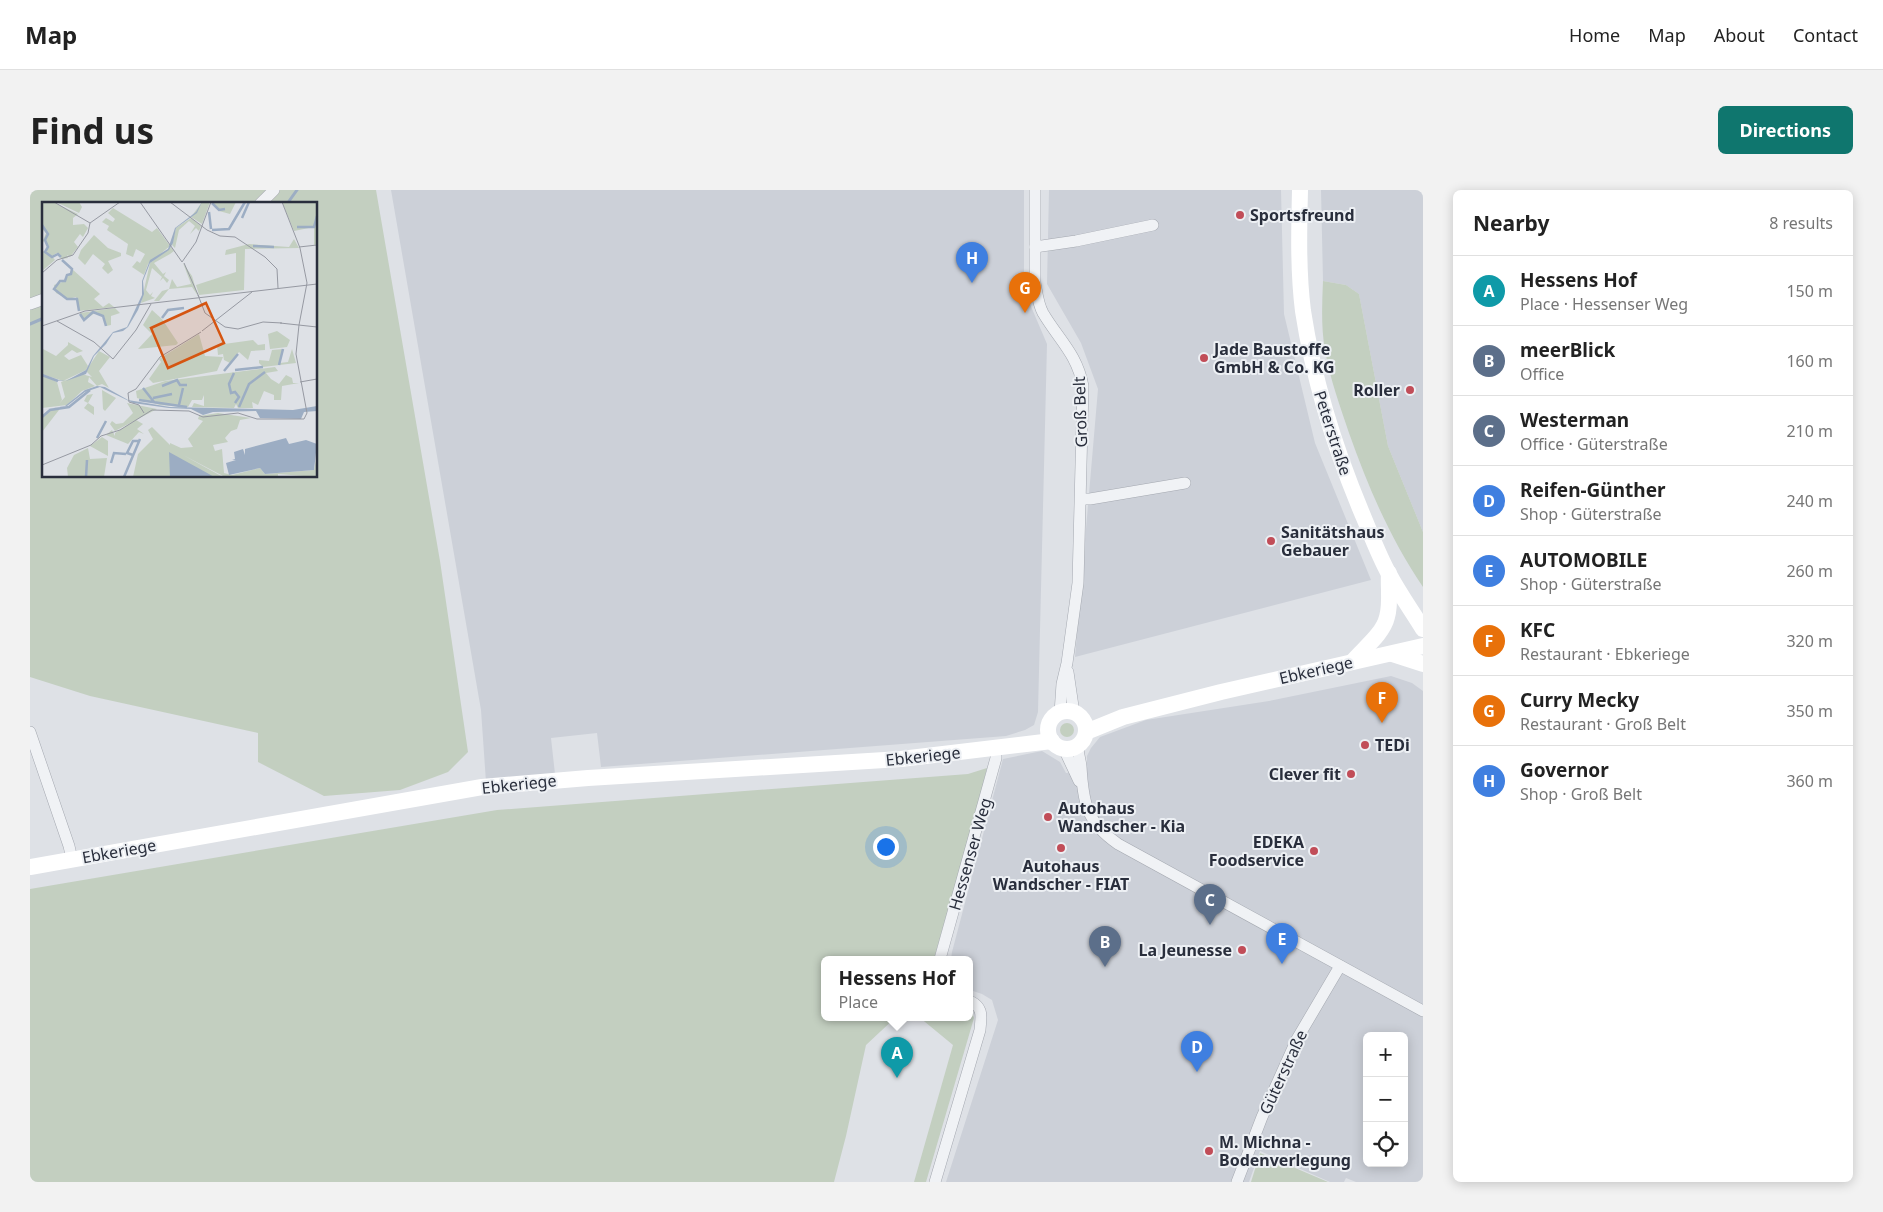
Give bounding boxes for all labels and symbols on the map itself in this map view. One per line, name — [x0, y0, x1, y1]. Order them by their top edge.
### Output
inset map — [42, 202, 318, 478]
place label: Sportsfreund — [1250, 204, 1355, 226]
marker: Sportsfreund — [1234, 209, 1246, 221]
pin: H — [956, 242, 988, 283]
pin: G — [1009, 272, 1041, 313]
place label: Jade Baustoffe GmbH & Co. KG — [1212, 338, 1335, 378]
marker: Jade Baustoffe GmbH & Co. KG — [1198, 352, 1210, 364]
street label: Groß Belt — [1068, 376, 1092, 448]
place label: Roller — [1353, 379, 1400, 401]
marker: Roller — [1404, 384, 1416, 396]
street label: Peterstraße — [1309, 388, 1357, 478]
place label: Sanitätshaus Gebauer — [1281, 521, 1385, 561]
marker: Sanitätshaus Gebauer — [1265, 535, 1277, 547]
street label: Ebkeriege — [1277, 651, 1355, 689]
pin: F — [1366, 682, 1398, 723]
place label: TEDi — [1375, 734, 1410, 756]
marker: TEDi — [1359, 739, 1371, 751]
street label: Ebkeriege — [885, 741, 961, 771]
place label: Clever fit — [1269, 763, 1341, 785]
marker: Clever fit — [1345, 768, 1357, 780]
street label: Ebkeriege — [481, 769, 557, 799]
street label: Hessenser Weg — [943, 795, 997, 913]
place label: Autohaus Wandscher - Kia — [1058, 797, 1185, 837]
marker: Autohaus Wandscher - Kia — [1042, 811, 1054, 823]
place label: EDEKA Foodservice — [1209, 831, 1305, 871]
street label: Ebkeriege — [80, 834, 158, 868]
your location — [873, 834, 899, 860]
marker: Autohaus Wandscher - FIAT — [1055, 842, 1067, 854]
marker: EDEKA Foodservice — [1308, 845, 1320, 857]
place label: Autohaus Wandscher - FIAT — [993, 855, 1129, 895]
pin: C — [1194, 884, 1226, 925]
pin: E — [1266, 923, 1298, 964]
pin: B — [1089, 926, 1121, 967]
place label: La Jeunesse — [1138, 939, 1232, 961]
marker: La Jeunesse — [1236, 944, 1248, 956]
street label: Güterstraße — [1254, 1026, 1312, 1118]
pin: D — [1181, 1031, 1213, 1072]
pin: A — [881, 1037, 913, 1078]
place label: M. Michna - Bodenverlegung — [1219, 1131, 1351, 1171]
marker: M. Michna - Bodenverlegung — [1203, 1145, 1215, 1157]

